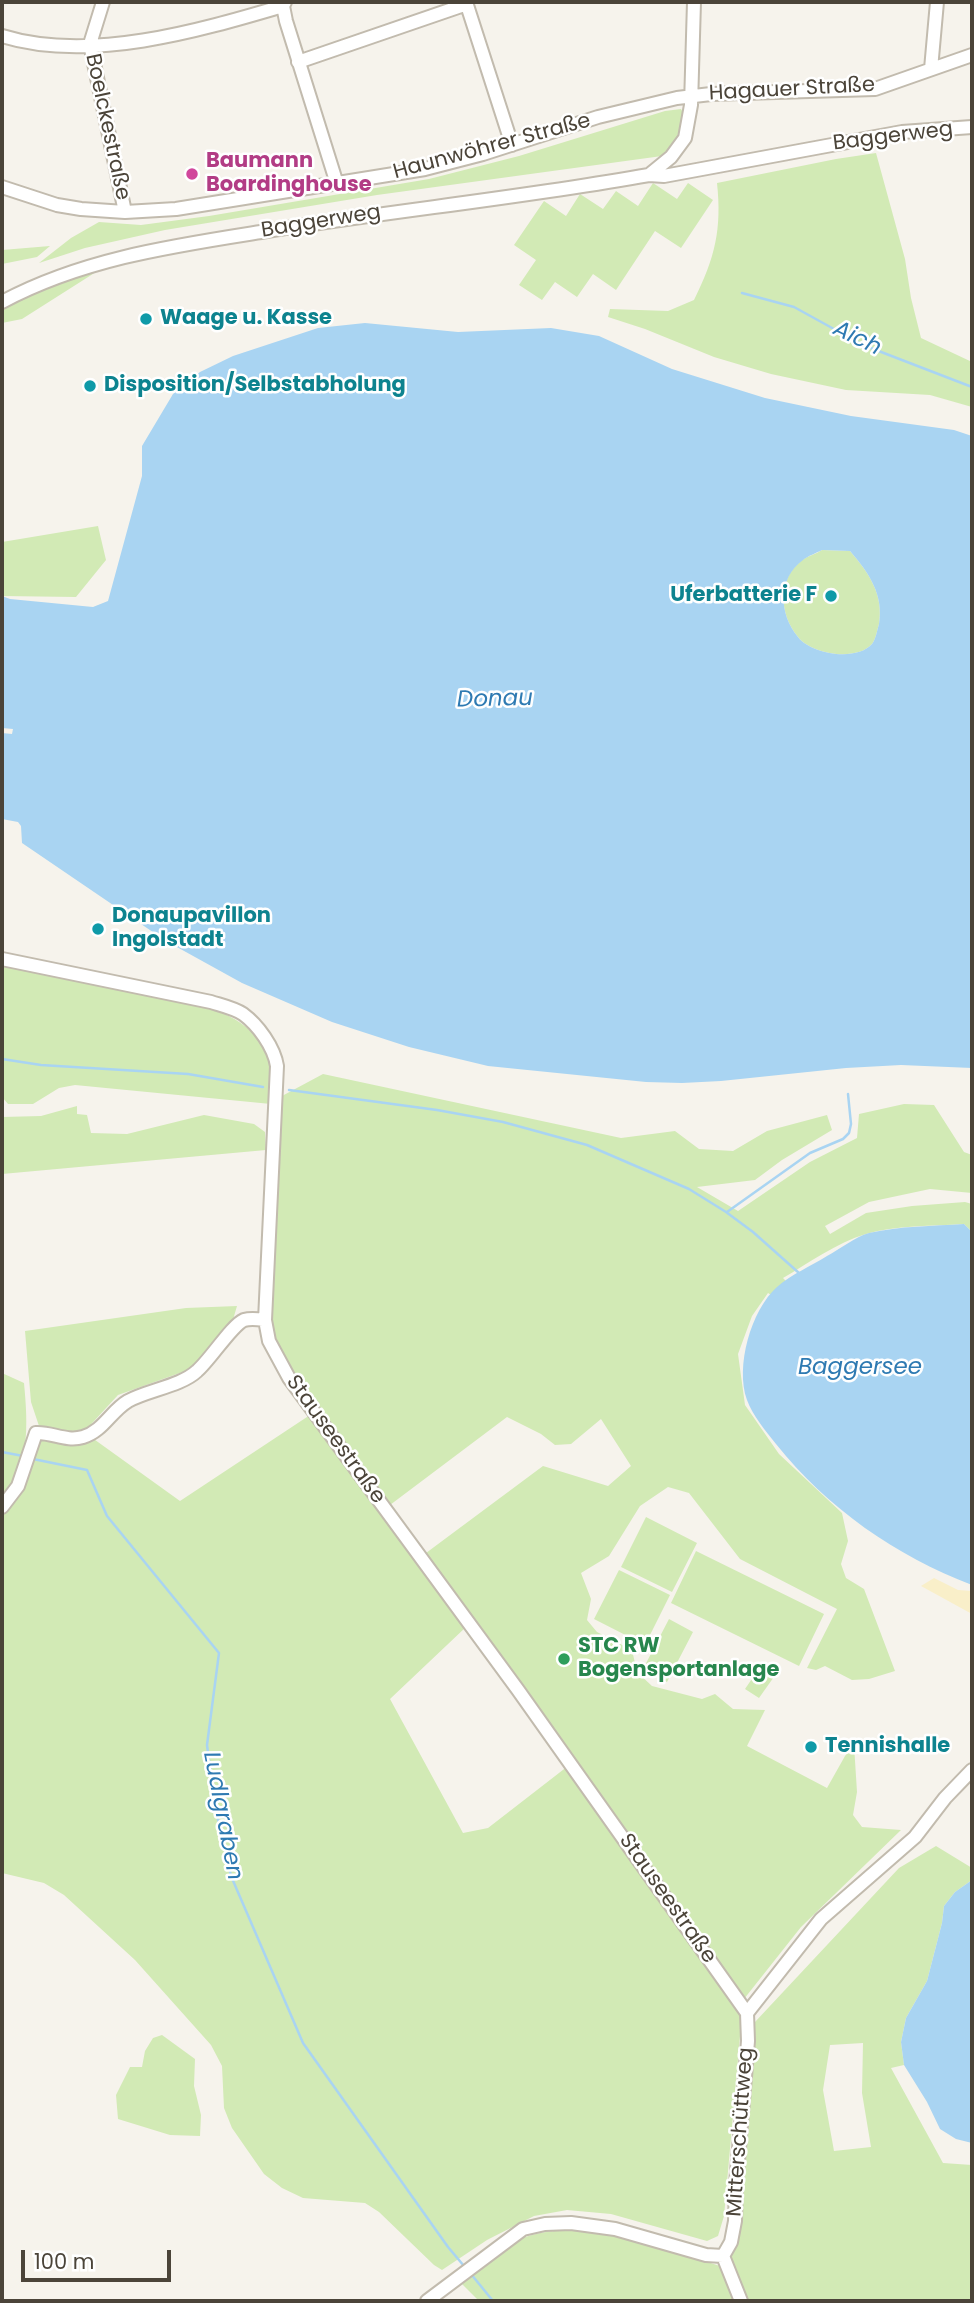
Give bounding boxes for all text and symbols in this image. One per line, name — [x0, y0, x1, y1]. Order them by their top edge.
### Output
street label: Boelckestraße — [79, 51, 135, 203]
street label: Hagauer Straße — [708, 73, 876, 107]
street label: Haunwöhrer Straße — [391, 109, 593, 185]
street label: Baggerweg — [832, 117, 954, 157]
place label: Baumann Boardinghouse — [206, 149, 372, 199]
marker: Baumann Boardinghouse — [184, 166, 200, 182]
street label: Baggerweg — [259, 200, 383, 244]
place label: Waage u. Kasse — [160, 306, 332, 332]
marker: Waage u. Kasse — [138, 311, 154, 327]
water label: Aich — [829, 316, 885, 362]
place label: Disposition/Selbstabholung — [104, 373, 406, 399]
marker: Disposition/Selbstabholung — [82, 378, 98, 394]
place label: Uferbatterie F — [670, 583, 817, 609]
marker: Uferbatterie F — [823, 588, 839, 604]
water label: Donau — [457, 686, 533, 714]
place label: Donaupavillon Ingolstadt — [112, 904, 271, 954]
marker: Donaupavillon Ingolstadt — [90, 921, 106, 937]
water label: Baggersee — [798, 1354, 922, 1382]
street label: Stauseestraße — [280, 1371, 390, 1509]
place label: STC RW Bogensportanlage — [578, 1634, 779, 1684]
marker: STC RW Bogensportanlage — [556, 1651, 572, 1667]
place label: Tennishalle — [825, 1734, 950, 1760]
marker: Tennishalle — [803, 1739, 819, 1755]
water label: Ludlgraben — [196, 1750, 248, 1882]
street label: Stauseestraße — [613, 1829, 721, 1969]
street label: Mitterschüttweg — [723, 2046, 759, 2218]
scale bar — [24, 2236, 175, 2280]
text: 100 m — [34, 2247, 94, 2276]

